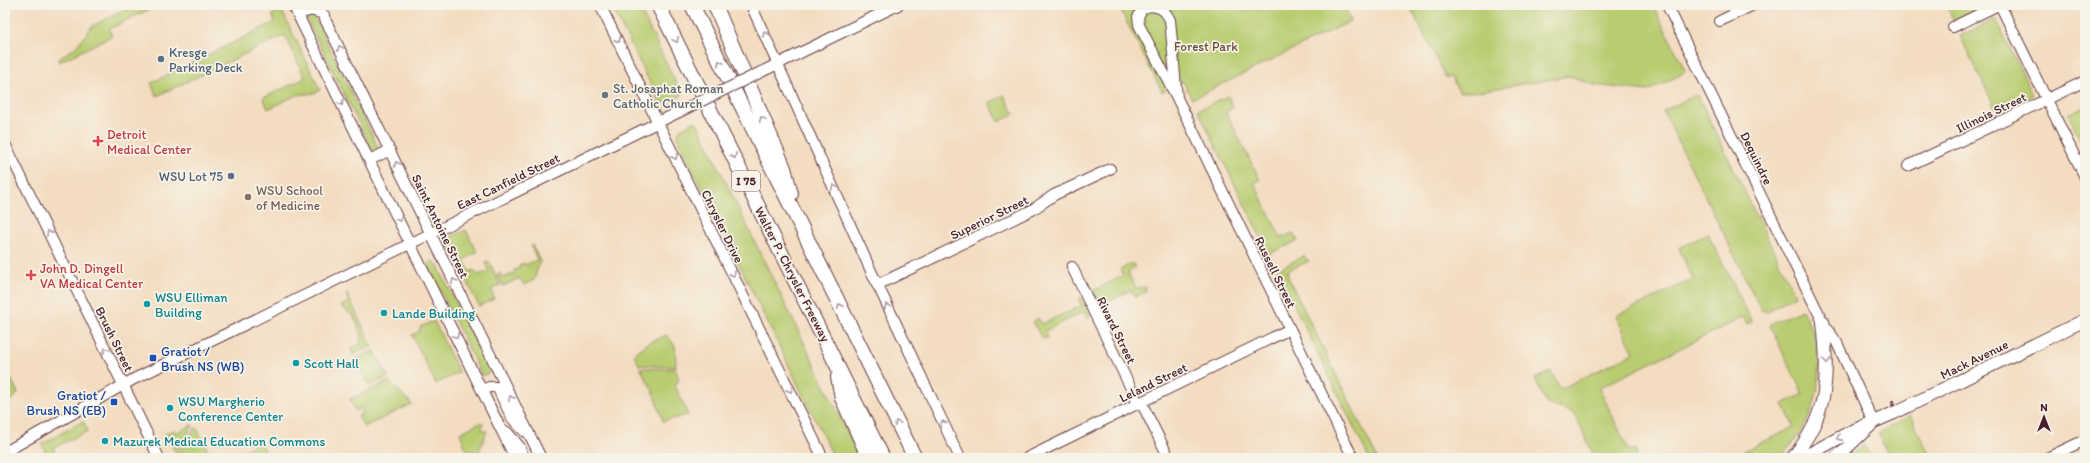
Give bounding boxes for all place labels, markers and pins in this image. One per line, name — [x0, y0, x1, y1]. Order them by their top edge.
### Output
place label: Kresge Parking Deck — [169, 45, 243, 75]
marker: Kresge Parking Deck — [156, 54, 166, 64]
place label: St. Josaphat Roman Catholic Church — [613, 81, 724, 111]
marker: St. Josaphat Roman Catholic Church — [600, 90, 610, 100]
place label: Detroit Medical Center — [107, 127, 192, 157]
marker: Detroit Medical Center — [92, 135, 104, 147]
place label: WSU Lot 75 — [159, 169, 223, 184]
marker: WSU Lot 75 — [226, 171, 236, 181]
place label: WSU School of Medicine — [256, 183, 323, 213]
marker: WSU School of Medicine — [243, 192, 253, 202]
place label: John D. Dingell VA Medical Center — [40, 261, 144, 291]
marker: John D. Dingell VA Medical Center — [25, 269, 37, 281]
place label: WSU Elliman Building — [155, 290, 228, 320]
marker: WSU Elliman Building — [142, 299, 152, 309]
place label: Lande Building — [392, 306, 476, 321]
marker: Lande Building — [379, 308, 389, 318]
place label: Gratiot / Brush NS (WB) — [161, 344, 244, 374]
marker: Gratiot / Brush NS (WB) — [148, 353, 158, 363]
place label: Scott Hall — [304, 356, 359, 371]
marker: Scott Hall — [291, 358, 301, 368]
place label: Gratiot / Brush NS (EB) — [27, 388, 107, 418]
place label: WSU Margherio Conference Center — [178, 394, 283, 424]
marker: Gratiot / Brush NS (EB) — [109, 397, 119, 407]
marker: WSU Margherio Conference Center — [165, 403, 175, 413]
place label: Mazurek Medical Education Commons — [113, 434, 325, 449]
marker: Mazurek Medical Education Commons — [100, 436, 110, 446]

